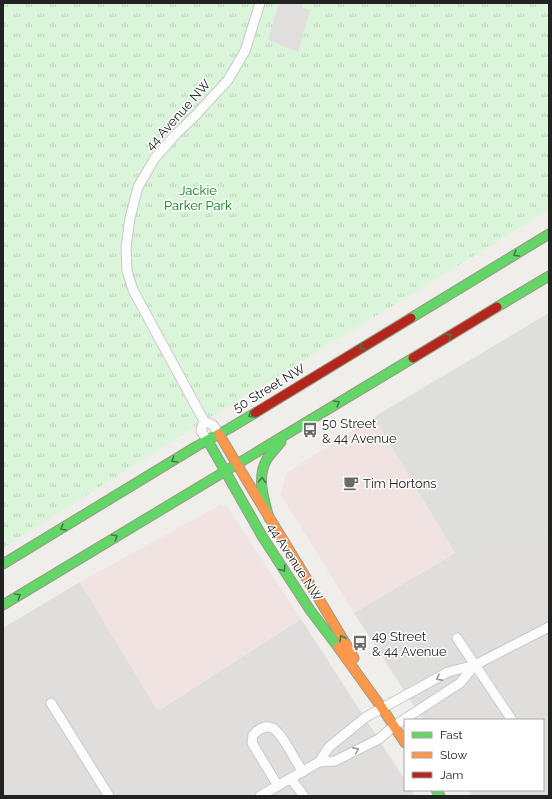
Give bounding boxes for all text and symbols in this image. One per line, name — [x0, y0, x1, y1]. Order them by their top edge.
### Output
street label: 44 Avenue NW — [142, 76, 214, 153]
park label: Jackie Parker Park — [164, 183, 232, 213]
one-way arrow — [513, 250, 520, 257]
one-way arrow — [444, 334, 451, 341]
one-way arrow — [359, 342, 366, 350]
street label: 50 Street NW — [230, 360, 308, 415]
one-way arrow — [333, 401, 340, 408]
one-way arrow — [248, 410, 255, 417]
place label: 50 Street & 44 Avenue — [322, 416, 397, 446]
bus stop icon: 50 Street & 44 Avenue — [301, 421, 319, 439]
one-way arrow — [171, 456, 178, 463]
cafe icon: Tim Hortons — [342, 474, 360, 492]
place label: Tim Hortons — [363, 476, 437, 491]
one-way arrow — [257, 477, 266, 483]
street label: 44 Avenue NW — [264, 520, 326, 604]
one-way arrow — [60, 523, 67, 530]
one-way arrow — [111, 535, 118, 542]
one-way arrow — [279, 565, 286, 572]
one-way arrow — [14, 593, 21, 600]
place label: 49 Street & 44 Avenue — [372, 629, 447, 659]
bus stop icon: 49 Street & 44 Avenue — [351, 634, 369, 652]
one-way arrow — [340, 635, 347, 642]
one-way arrow — [436, 673, 443, 680]
legend — [404, 719, 544, 791]
text: Fast — [440, 728, 463, 742]
one-way arrow — [351, 748, 359, 755]
text: Slow — [440, 748, 467, 762]
text: Jam — [440, 768, 463, 782]

